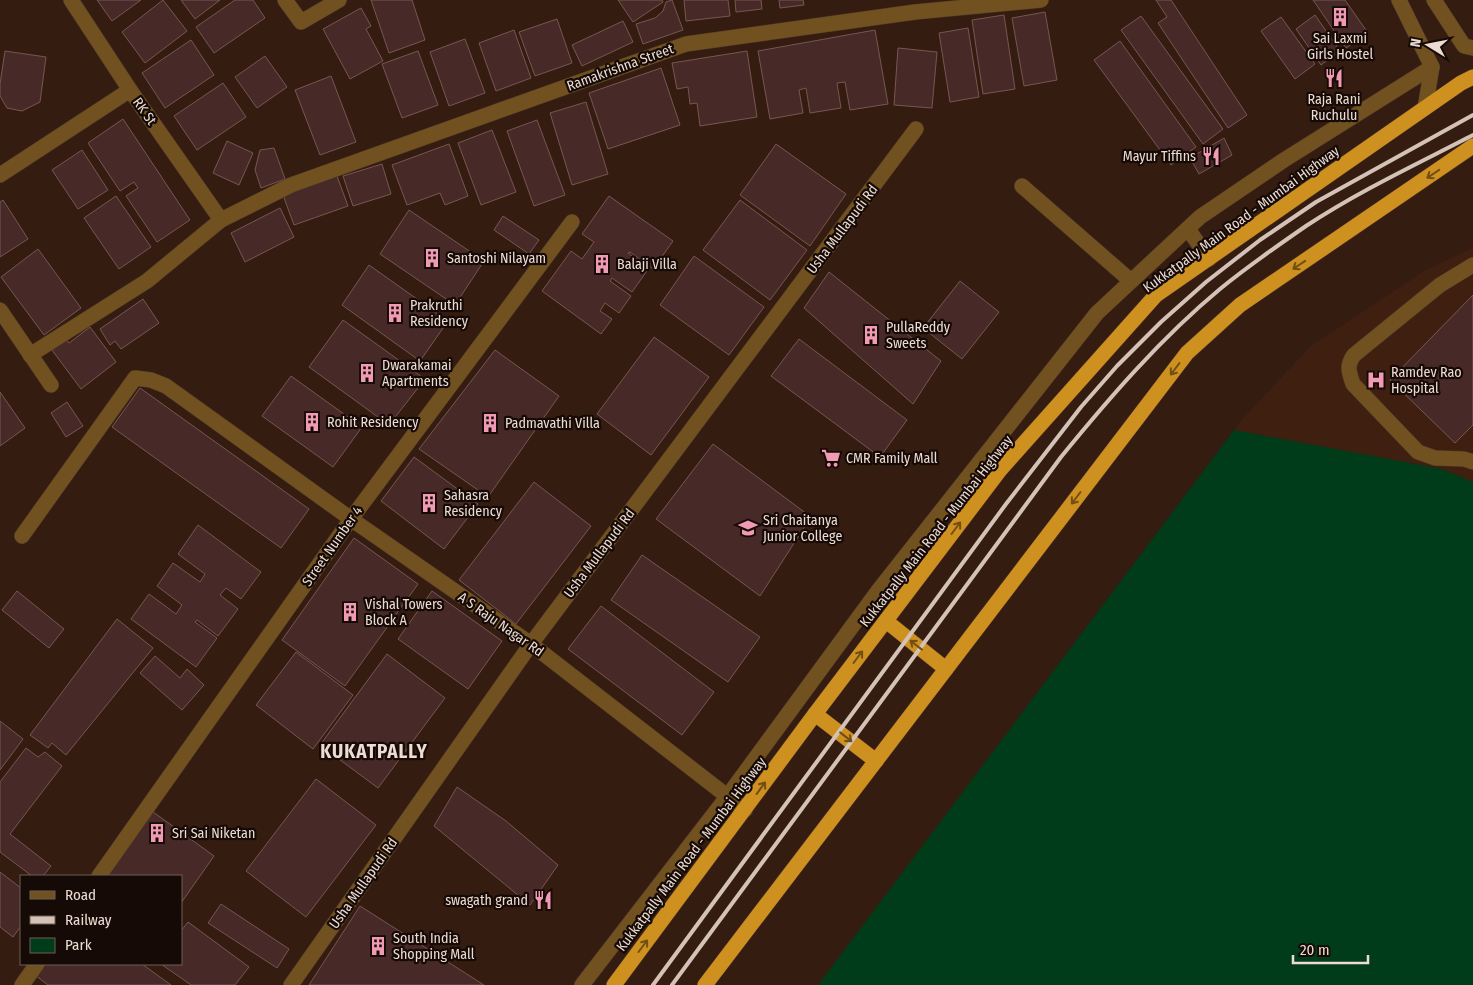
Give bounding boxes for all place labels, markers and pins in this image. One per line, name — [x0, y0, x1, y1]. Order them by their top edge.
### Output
building icon: Sai Laxmi Girls Hostel — [1329, 6, 1351, 28]
place label: Sai Laxmi Girls Hostel — [1307, 30, 1373, 63]
restaurant icon: Raja Rani Ruchulu — [1323, 67, 1345, 89]
place label: Raja Rani Ruchulu — [1307, 91, 1361, 124]
restaurant icon: Mayur Tiffins — [1200, 145, 1222, 167]
place label: Mayur Tiffins — [1123, 148, 1196, 165]
building icon: Santoshi Nilayam — [421, 247, 443, 269]
place label: Santoshi Nilayam — [447, 250, 546, 267]
building icon: Balaji Villa — [591, 253, 613, 275]
place label: Balaji Villa — [617, 256, 677, 273]
place label: Prakruthi Residency — [410, 297, 469, 330]
building icon: Prakruthi Residency — [384, 302, 406, 324]
place label: PullaReddy Sweets — [886, 319, 951, 352]
building icon: PullaReddy Sweets — [860, 324, 882, 346]
place label: Dwarakamai Apartments — [382, 357, 452, 390]
building icon: Dwarakamai Apartments — [356, 362, 378, 384]
place label: Ramdev Rao Hospital — [1391, 364, 1462, 397]
hospital icon: Ramdev Rao Hospital — [1365, 369, 1387, 391]
building icon: Rohit Residency — [301, 411, 323, 433]
building icon: Padmavathi Villa — [479, 412, 501, 434]
place label: Rohit Residency — [327, 414, 419, 431]
place label: Padmavathi Villa — [505, 415, 600, 432]
supermarket icon: CMR Family Mall — [820, 447, 842, 469]
place label: CMR Family Mall — [846, 450, 938, 467]
place label: Sahasra Residency — [444, 487, 503, 520]
building icon: Sahasra Residency — [418, 492, 440, 514]
place label: Sri Chaitanya Junior College — [763, 512, 842, 545]
school or university icon: Sri Chaitanya Junior College — [737, 517, 759, 539]
place label: Vishal Towers Block A — [365, 596, 443, 629]
building icon: Vishal Towers Block A — [339, 601, 361, 623]
building icon: Sri Sai Niketan — [146, 822, 168, 844]
place label: Sri Sai Niketan — [172, 825, 255, 842]
restaurant icon: swagath grand — [532, 889, 554, 911]
place label: swagath grand — [445, 892, 528, 909]
place label: South India Shopping Mall — [393, 930, 475, 963]
building icon: South India Shopping Mall — [367, 935, 389, 957]

